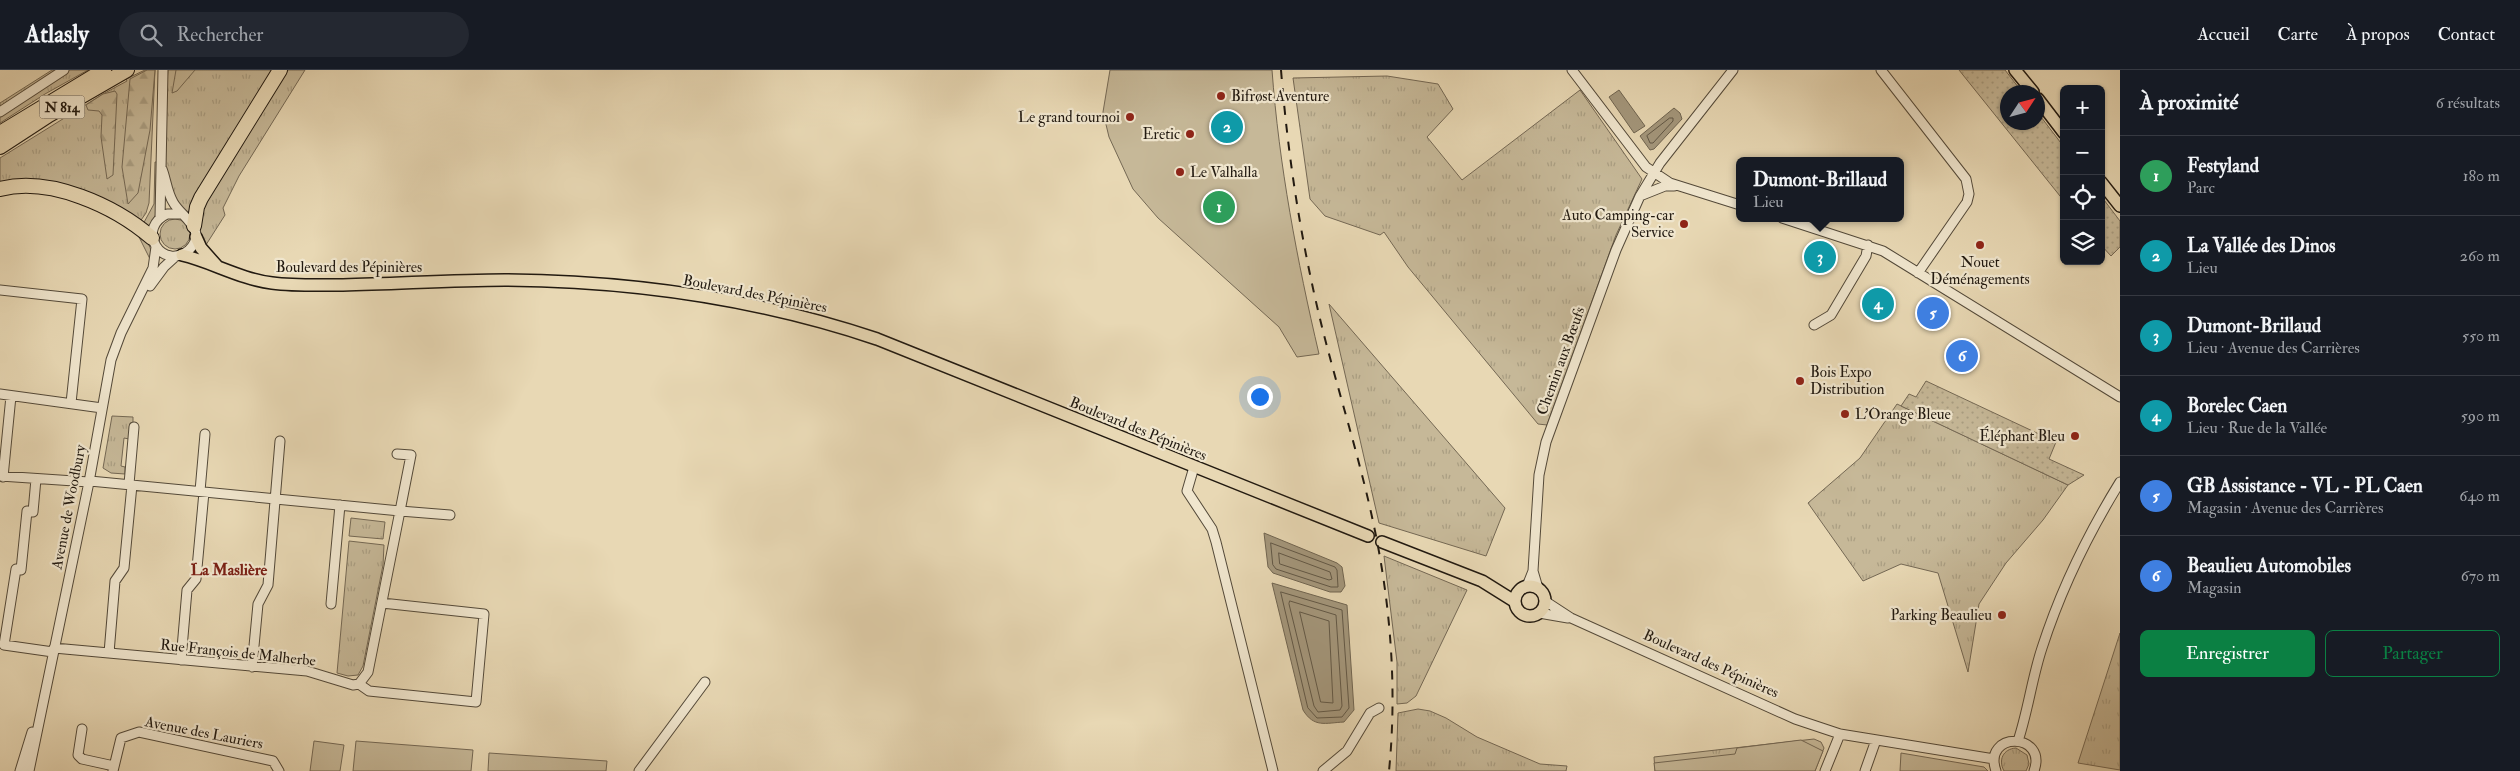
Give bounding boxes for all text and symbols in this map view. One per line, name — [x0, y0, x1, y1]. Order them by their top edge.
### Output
search box — [119, 12, 469, 57]
text: Atlasly — [25, 19, 89, 50]
icon: search — [137, 21, 165, 49]
text: Rechercher — [177, 23, 263, 47]
text: Accueil — [2197, 23, 2250, 46]
text: Carte — [2278, 23, 2318, 46]
text: À propos — [2346, 23, 2410, 46]
text: Contact — [2438, 23, 2495, 46]
north arrow — [2000, 85, 2045, 130]
map controls — [2060, 85, 2105, 265]
button: + — [2060, 85, 2105, 130]
place label: Bifrøst Aventure — [1231, 87, 1329, 106]
text: À proximité — [2140, 89, 2238, 116]
marker: Bifrøst Aventure — [1215, 90, 1227, 102]
text: 6 résultats — [2436, 93, 2500, 113]
road number: N 814 — [40, 96, 84, 118]
place label: Le grand tournoi — [1018, 108, 1120, 127]
pin: 2 — [1211, 108, 1243, 146]
marker: Le grand tournoi — [1124, 111, 1136, 123]
place label: Eretic — [1143, 125, 1180, 144]
marker: Eretic — [1184, 128, 1196, 140]
button: − — [2060, 130, 2105, 175]
text: Festyland — [2187, 154, 2259, 178]
popup — [1736, 157, 1904, 222]
place label: Le Valhalla — [1190, 163, 1258, 182]
marker: Le Valhalla — [1174, 166, 1186, 178]
text: 1 — [2153, 166, 2159, 186]
text: 180 m — [2463, 166, 2500, 186]
text: Dumont-Brillaud — [1753, 168, 1887, 192]
button: locate — [2060, 175, 2105, 220]
text: Parc — [2187, 178, 2215, 198]
pin: 1 — [1203, 188, 1235, 226]
text: Lieu — [1753, 192, 1784, 212]
place label: Auto Camping-car Service — [1561, 206, 1674, 242]
marker: Auto Camping-car Service — [1678, 218, 1690, 230]
button: layers — [2060, 220, 2105, 265]
text: La Vallée des Dinos — [2187, 234, 2336, 258]
pin: 3 — [1804, 238, 1836, 276]
marker: Nouet Déménagements — [1974, 239, 1986, 251]
text: 2 — [2152, 246, 2160, 266]
text: 260 m — [2460, 246, 2500, 266]
place label: Nouet Déménagements — [1930, 253, 2030, 289]
street label: Boulevard des Pépinières — [276, 258, 422, 278]
text: Lieu — [2187, 258, 2218, 278]
street label: Boulevard des Pépinières — [681, 271, 829, 318]
pin: 4 — [1862, 285, 1894, 323]
pin: 5 — [1917, 294, 1949, 332]
street label: Chemin aux Bœufs — [1533, 304, 1589, 418]
text: Dumont-Brillaud — [2187, 314, 2321, 338]
text: 3 — [2153, 326, 2159, 346]
text: 550 m — [2462, 326, 2500, 346]
pin: 6 — [1946, 337, 1978, 375]
text: Lieu · Avenue des Carrières — [2187, 338, 2360, 358]
place label: Bois Expo Distribution — [1810, 363, 1885, 399]
marker: Bois Expo Distribution — [1794, 375, 1806, 387]
your location — [1247, 384, 1273, 410]
street label: Boulevard des Pépinières — [1066, 393, 1209, 466]
text: Borelec Caen — [2187, 394, 2287, 418]
place label: L'Orange Bleue — [1855, 405, 1951, 424]
text: 4 — [2152, 406, 2160, 426]
text: 590 m — [2461, 406, 2500, 426]
marker: L'Orange Bleue — [1839, 408, 1851, 420]
text: Lieu · Rue de la Vallée — [2187, 418, 2327, 438]
place label: Éléphant Bleu — [1979, 425, 2065, 447]
marker: Éléphant Bleu — [2069, 430, 2081, 442]
street label: Avenue de Woodbury — [47, 443, 90, 572]
text: GB Assistance - VL - PL Caen — [2187, 474, 2423, 498]
text: 5 — [2152, 486, 2160, 506]
text: 640 m — [2459, 486, 2500, 506]
text: Magasin · Avenue des Carrières — [2187, 498, 2384, 518]
text: Beaulieu Automobiles — [2187, 554, 2351, 578]
district label: La Maslière — [191, 560, 268, 580]
text: 6 — [2152, 566, 2160, 586]
text: 670 m — [2461, 566, 2500, 586]
text: Magasin — [2187, 578, 2241, 598]
place label: Parking Beaulieu — [1891, 606, 1992, 625]
marker: Parking Beaulieu — [1996, 609, 2008, 621]
street label: Boulevard des Pépinières — [1640, 626, 1782, 703]
button: Enregistrer — [2140, 630, 2315, 677]
button: Partager — [2325, 630, 2500, 677]
street label: Rue François de Malherbe — [159, 635, 317, 671]
street label: Avenue des Lauriers — [142, 712, 265, 754]

